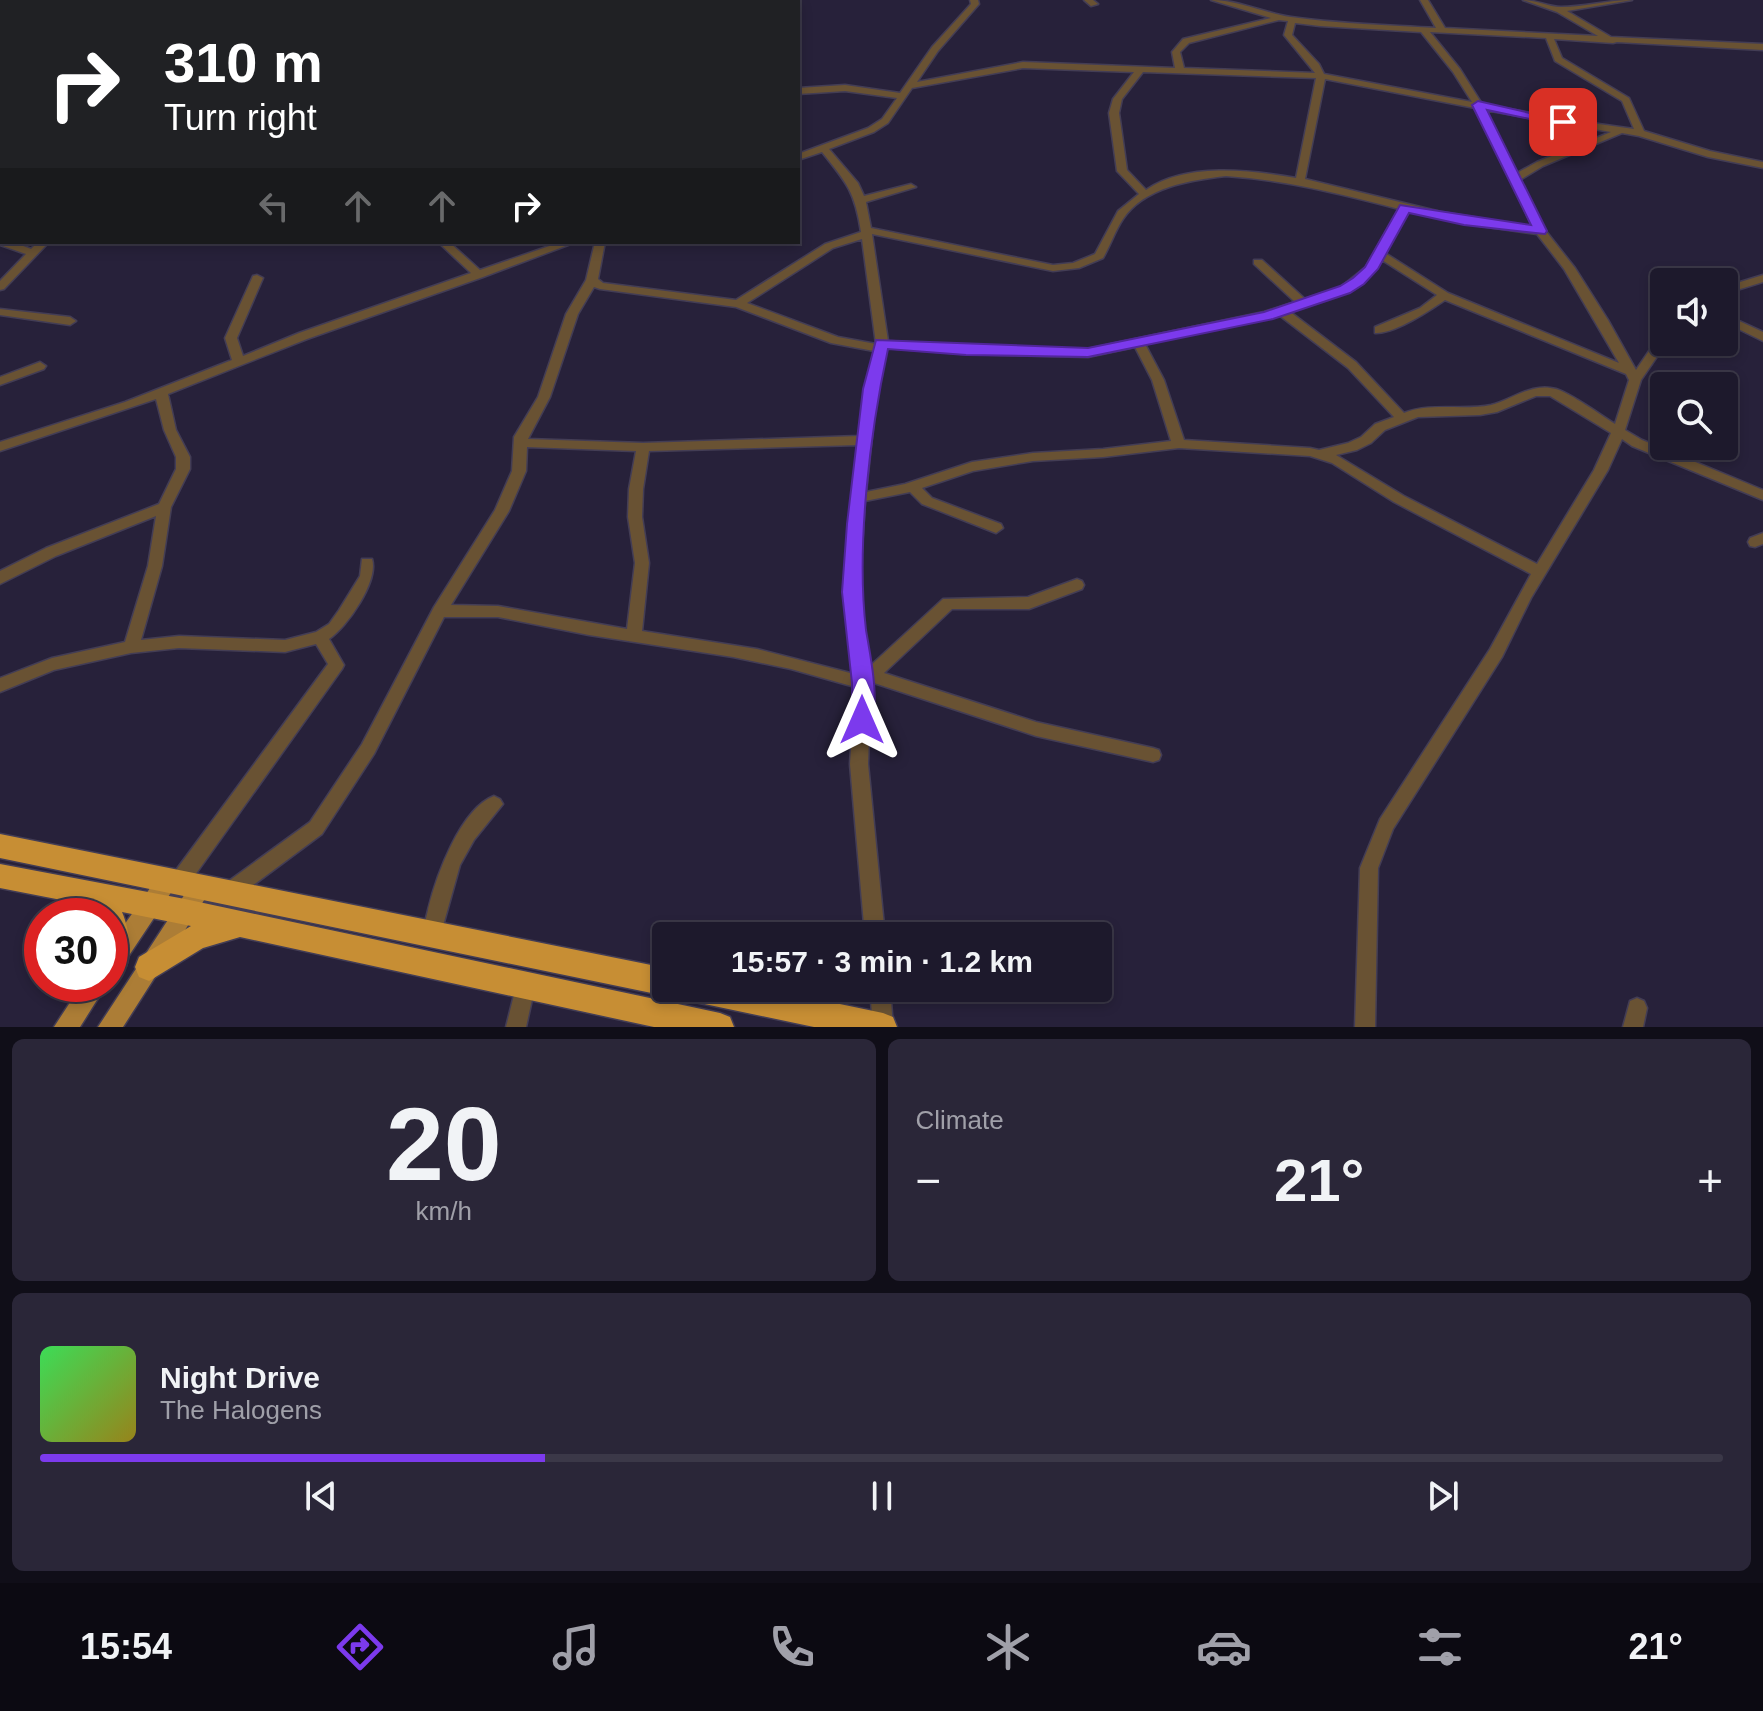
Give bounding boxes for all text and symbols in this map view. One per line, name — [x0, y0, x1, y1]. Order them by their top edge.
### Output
text: 310 m — [164, 31, 323, 94]
icon: right — [32, 32, 136, 136]
pin — [1529, 88, 1597, 156]
text: Turn right — [164, 97, 317, 138]
icon: arrive — [1541, 100, 1585, 144]
icon: left — [252, 184, 296, 228]
icon: ahead — [336, 184, 380, 228]
icon: ahead — [420, 184, 464, 228]
icon: right — [504, 184, 548, 228]
map controls — [1650, 268, 1738, 460]
button: sound — [1650, 268, 1738, 356]
button: search — [1650, 372, 1738, 460]
position arrow — [820, 678, 904, 762]
speed limit sign: 30 — [24, 898, 128, 1002]
text: 15:57 · 3 min · 1.2 km — [731, 945, 1033, 978]
text: 20 — [386, 1086, 502, 1202]
text: Climate — [916, 1105, 1004, 1135]
text: 21° — [1274, 1147, 1365, 1214]
text: − — [916, 1156, 941, 1205]
text: + — [1697, 1156, 1723, 1205]
text: km/h — [416, 1196, 472, 1226]
text: Night Drive — [160, 1361, 320, 1394]
text: The Halogens — [160, 1395, 322, 1425]
icon: previous — [299, 1474, 343, 1518]
icon: pause — [860, 1474, 904, 1518]
icon: next — [1421, 1474, 1465, 1518]
icon: directions — [332, 1619, 388, 1675]
icon: music — [548, 1619, 604, 1675]
icon: phone — [764, 1619, 820, 1675]
icon: climate — [980, 1619, 1036, 1675]
icon: car — [1196, 1619, 1252, 1675]
icon: filters — [1412, 1619, 1468, 1675]
text: 15:54 — [80, 1626, 172, 1667]
text: 21° — [1628, 1626, 1683, 1667]

